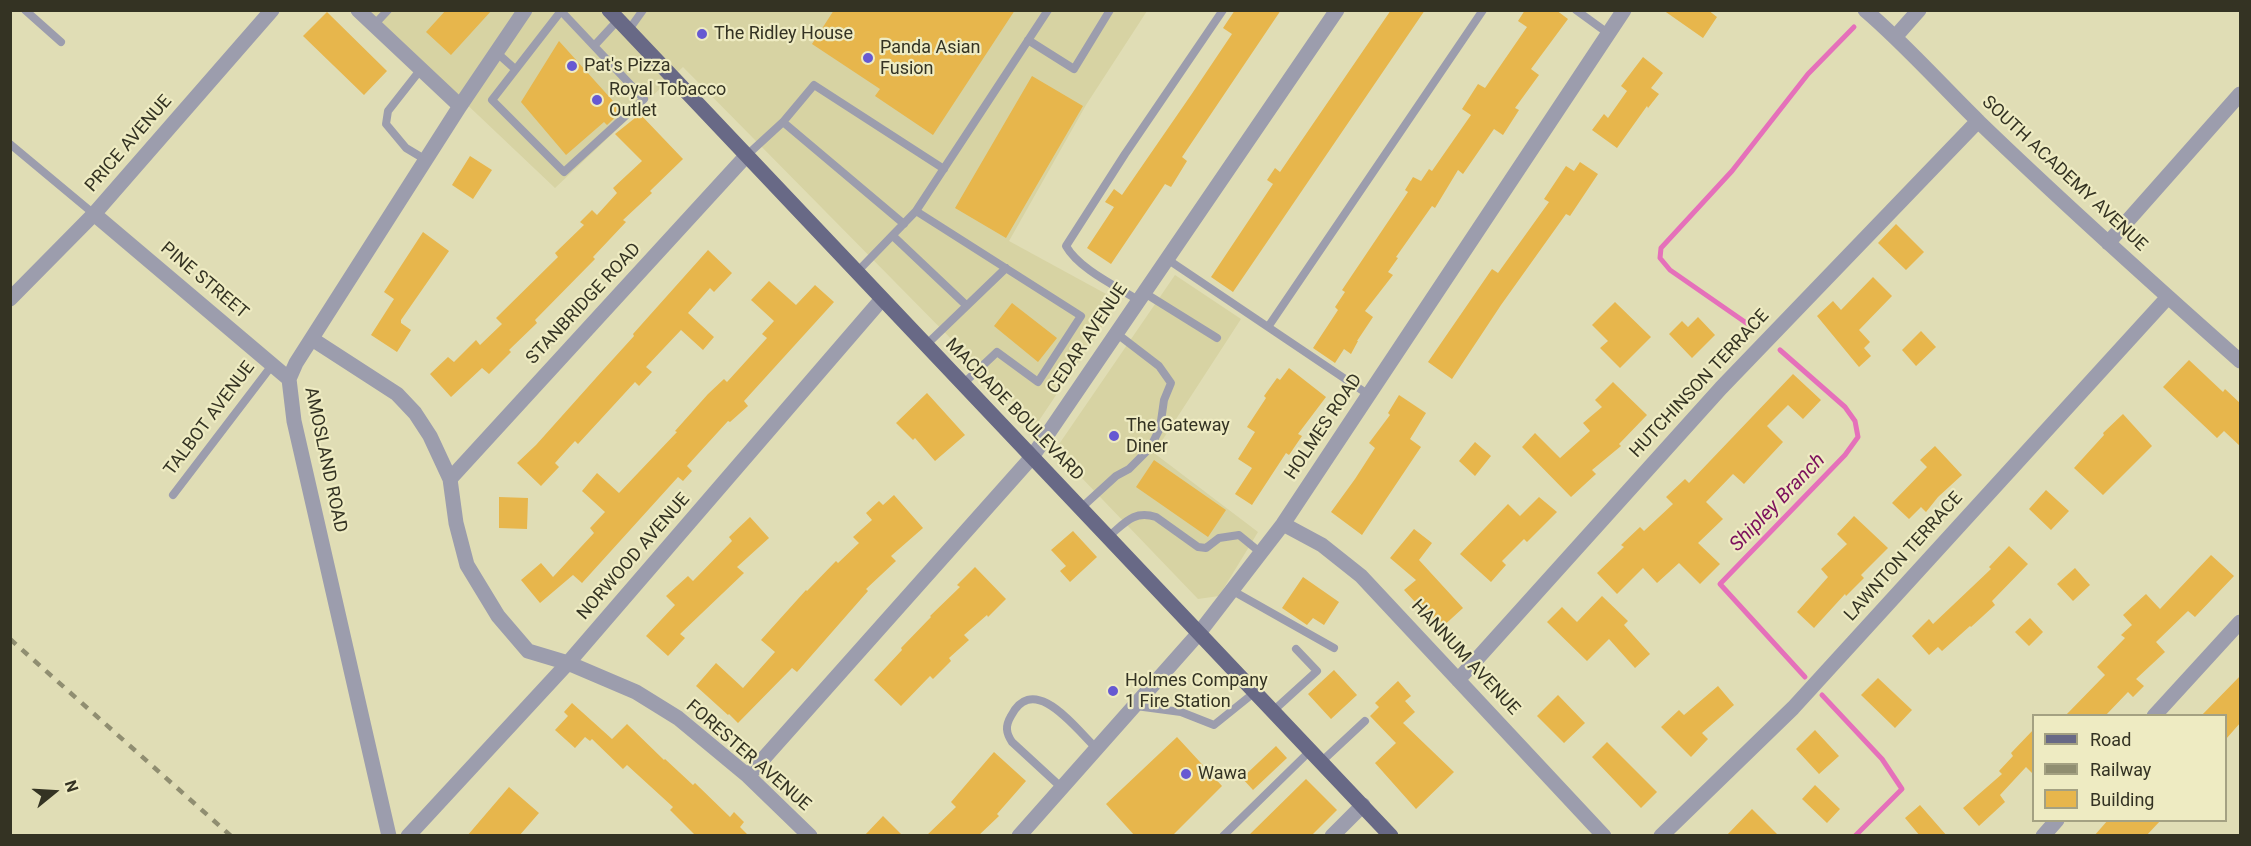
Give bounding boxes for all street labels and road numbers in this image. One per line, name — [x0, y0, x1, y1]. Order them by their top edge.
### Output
street label: PRICE AVENUE — [81, 91, 177, 197]
street label: SOUTH ACADEMY AVENUE — [1977, 92, 2151, 256]
street label: PINE STREET — [156, 238, 252, 324]
street label: STANBRIDGE ROAD — [522, 239, 646, 369]
street label: CEDAR AVENUE — [1043, 280, 1133, 398]
street label: HUTCHINSON TERRACE — [1626, 306, 1774, 462]
street label: MACDADE BOULEVARD — [940, 334, 1088, 486]
street label: TALBOT AVENUE — [160, 358, 260, 480]
street label: HOLMES ROAD — [1281, 370, 1367, 484]
street label: AMOSLAND ROAD — [299, 385, 351, 535]
street label: LAWNTON TERRACE — [1840, 488, 1968, 626]
street label: NORWOOD AVENUE — [573, 489, 695, 625]
street label: HANNUM AVENUE — [1406, 596, 1524, 720]
street label: FORESTER AVENUE — [681, 696, 815, 816]

